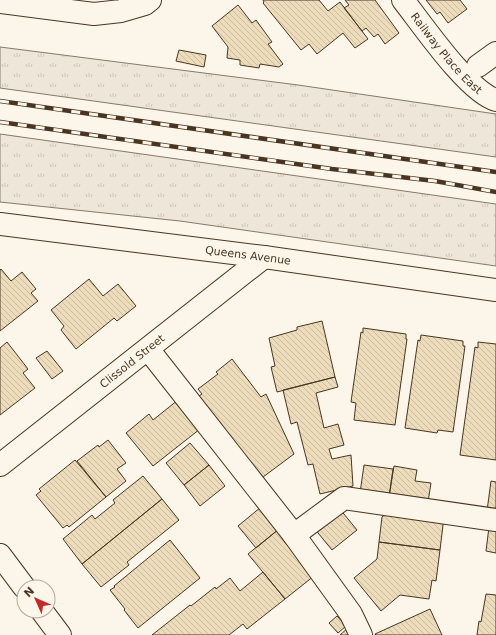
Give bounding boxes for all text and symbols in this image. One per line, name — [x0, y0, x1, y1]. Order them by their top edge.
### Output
street label: Railway Place East — [408, 10, 485, 97]
street label: Queens Avenue — [204, 244, 292, 268]
street label: Clissold Street — [97, 331, 168, 391]
north arrow — [16, 579, 56, 619]
text: N — [21, 584, 37, 600]

